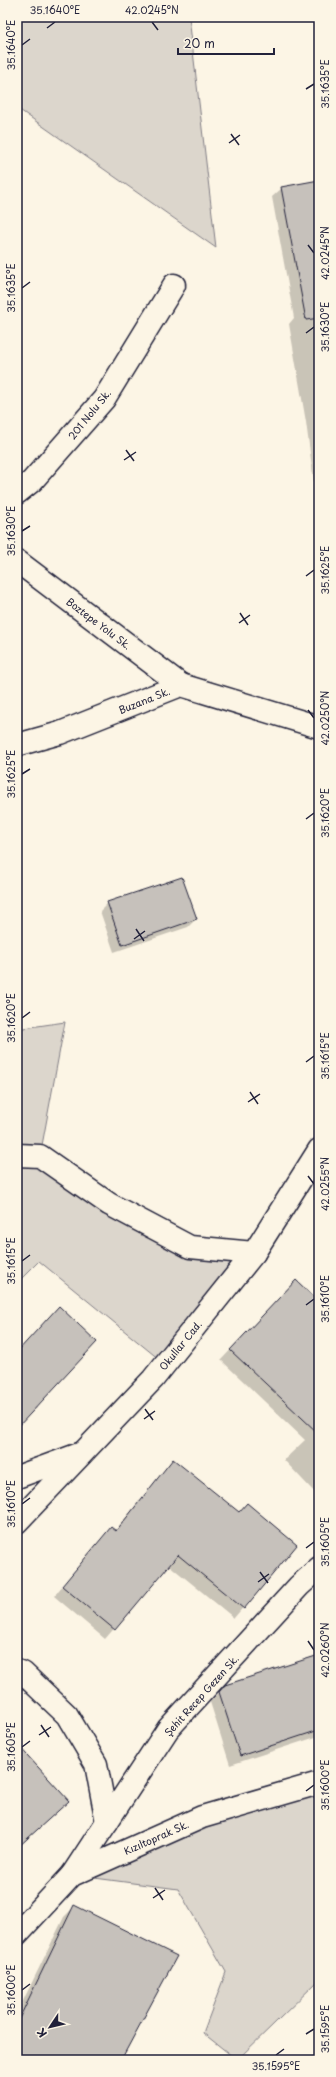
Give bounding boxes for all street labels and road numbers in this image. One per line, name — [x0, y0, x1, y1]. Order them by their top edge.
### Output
street label: 201 Nolu Sk. — [64, 386, 114, 442]
street label: Boztepe Yolu Sk. — [63, 594, 135, 652]
street label: Buzana Sk. — [116, 683, 172, 717]
street label: Okullar Cad. — [155, 1317, 205, 1373]
street label: Şehit Recep Gezen Sk. — [160, 1651, 242, 1739]
street label: Kızıltoprak Sk. — [121, 1816, 191, 1858]

